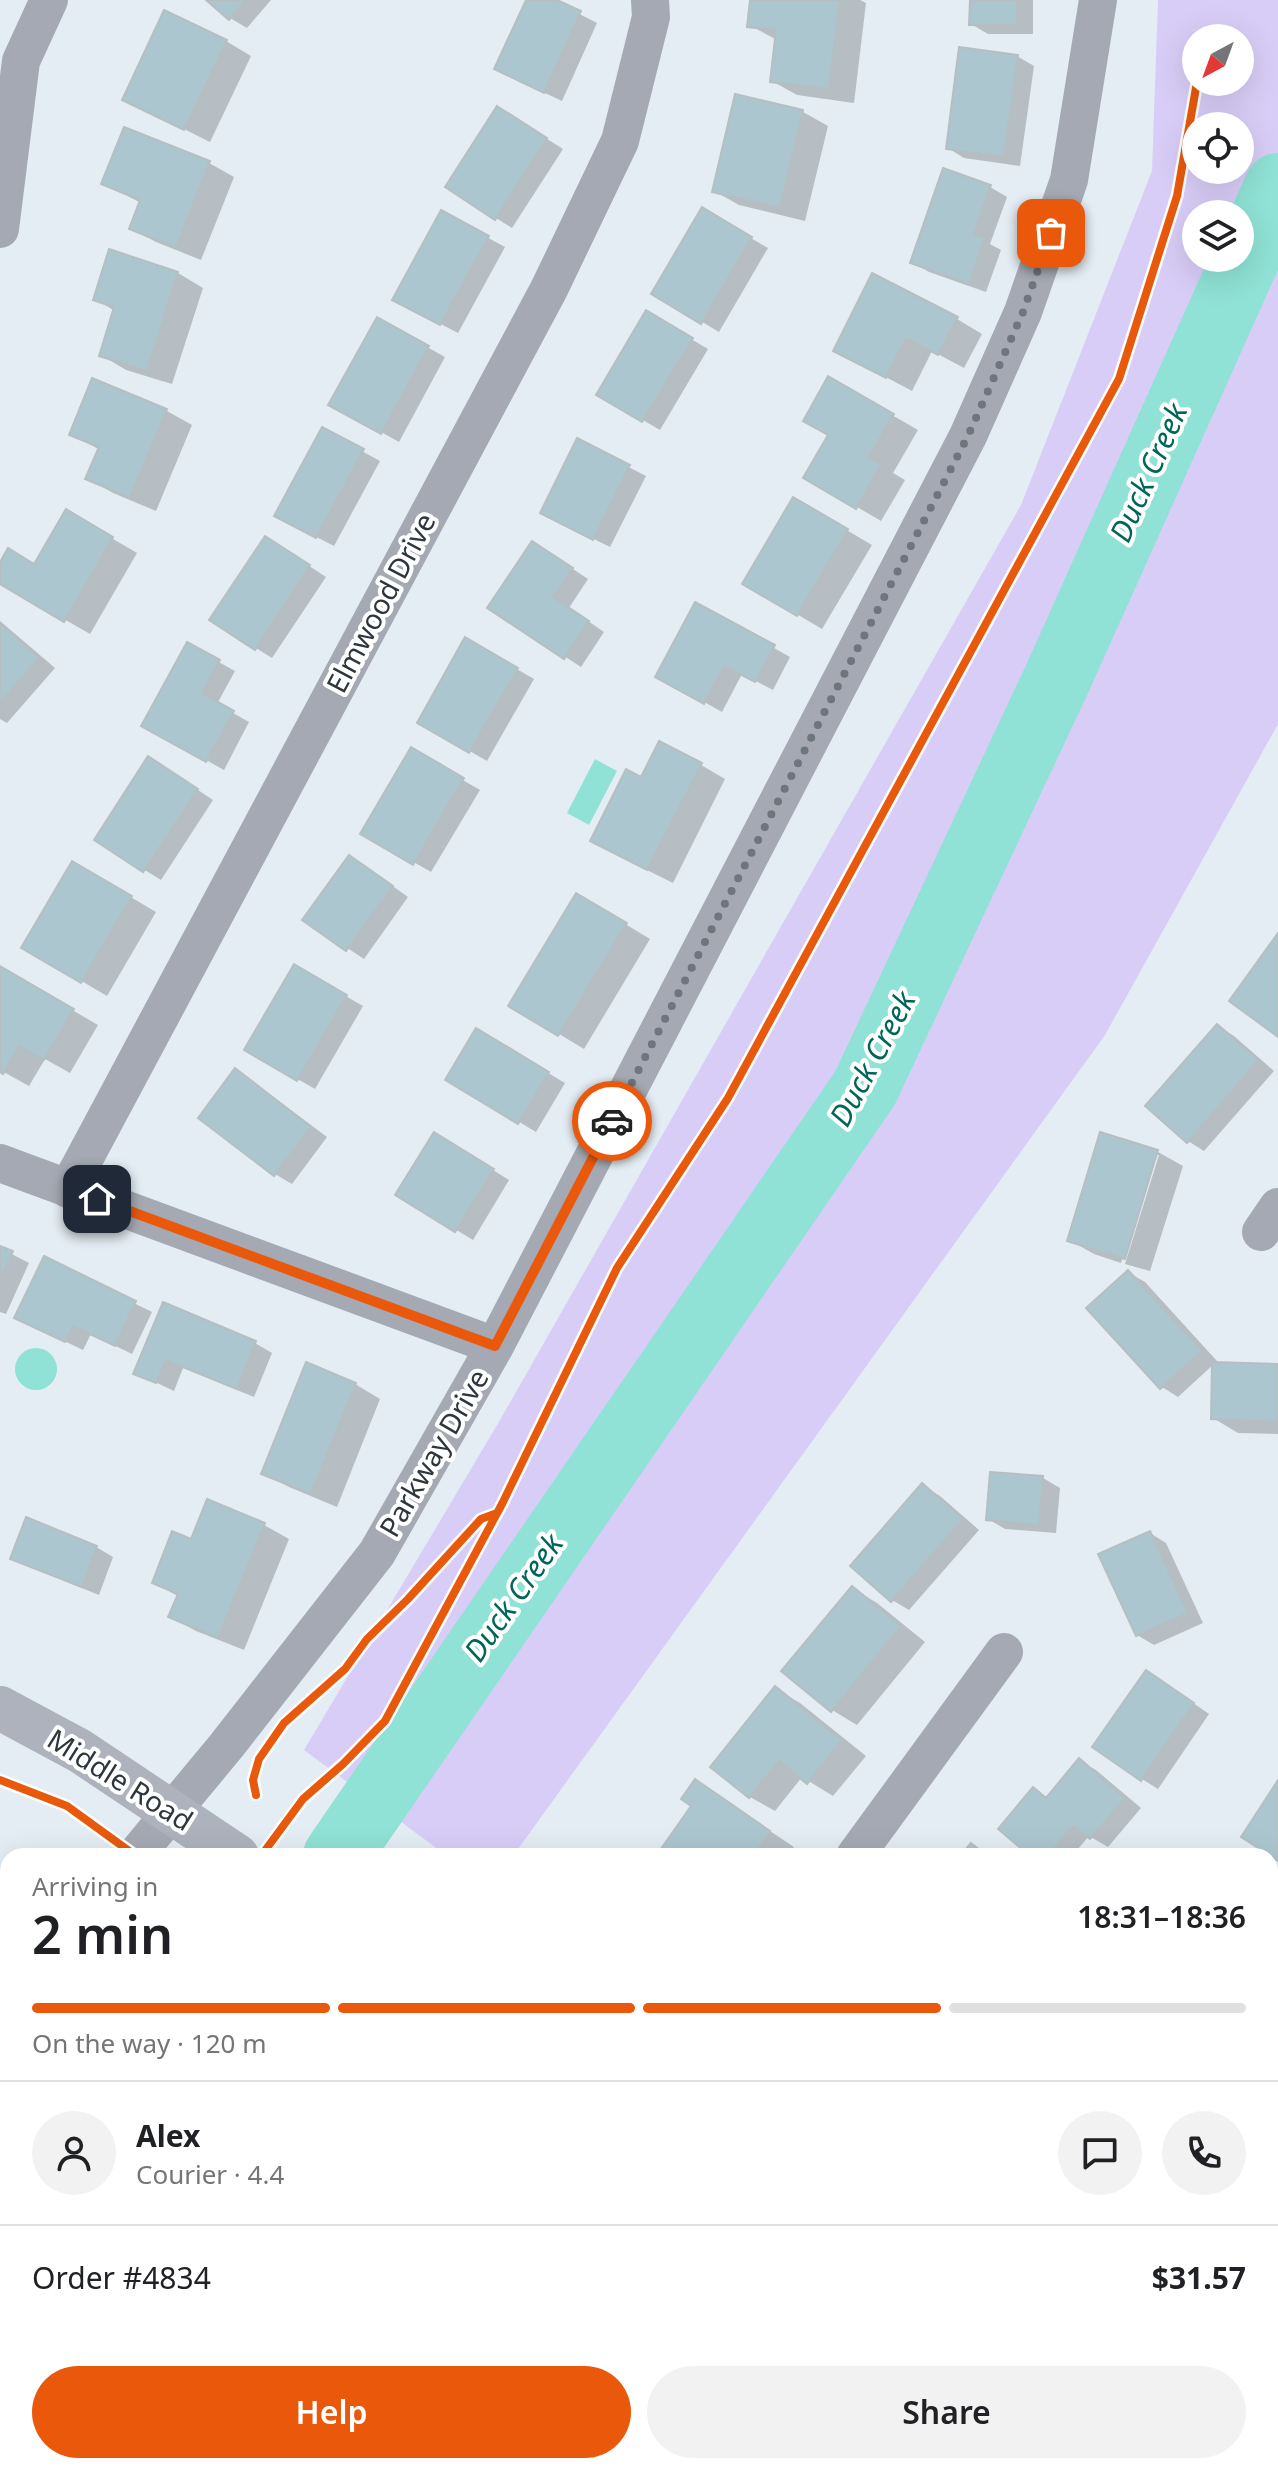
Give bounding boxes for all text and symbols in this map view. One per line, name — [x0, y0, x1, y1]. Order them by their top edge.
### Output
north arrow — [1182, 24, 1254, 96]
map controls — [1182, 24, 1254, 272]
button: locate — [1182, 112, 1254, 184]
pin — [1017, 199, 1085, 267]
button: layers — [1182, 200, 1254, 272]
icon: bag — [1029, 211, 1073, 255]
water label: Duck Creek — [1099, 396, 1197, 548]
street label: Elmwood Drive — [317, 506, 444, 699]
water label: Duck Creek — [819, 983, 925, 1133]
courier — [572, 1081, 652, 1161]
icon: car — [590, 1099, 634, 1143]
pin — [63, 1165, 131, 1233]
icon: home — [75, 1177, 119, 1221]
street label: Parkway Drive — [370, 1362, 497, 1543]
water label: Duck Creek — [454, 1524, 572, 1669]
street label: Middle Road — [41, 1719, 200, 1839]
text: Arriving in — [32, 1868, 158, 1904]
text: 18:31–18:36 — [1077, 1896, 1246, 1937]
text: 2 min — [32, 1898, 173, 1969]
text: On the way · 120 m — [32, 2025, 266, 2061]
button: person — [32, 2111, 116, 2195]
button: chat — [1058, 2111, 1142, 2195]
button: phone — [1162, 2111, 1246, 2195]
text: Alex — [136, 2115, 200, 2156]
text: Courier · 4.4 — [136, 2156, 284, 2192]
text: Order #4834 — [32, 2257, 211, 2298]
text: $31.57 — [1152, 2257, 1246, 2298]
button: Help — [32, 2366, 631, 2458]
button: Share — [647, 2366, 1246, 2458]

